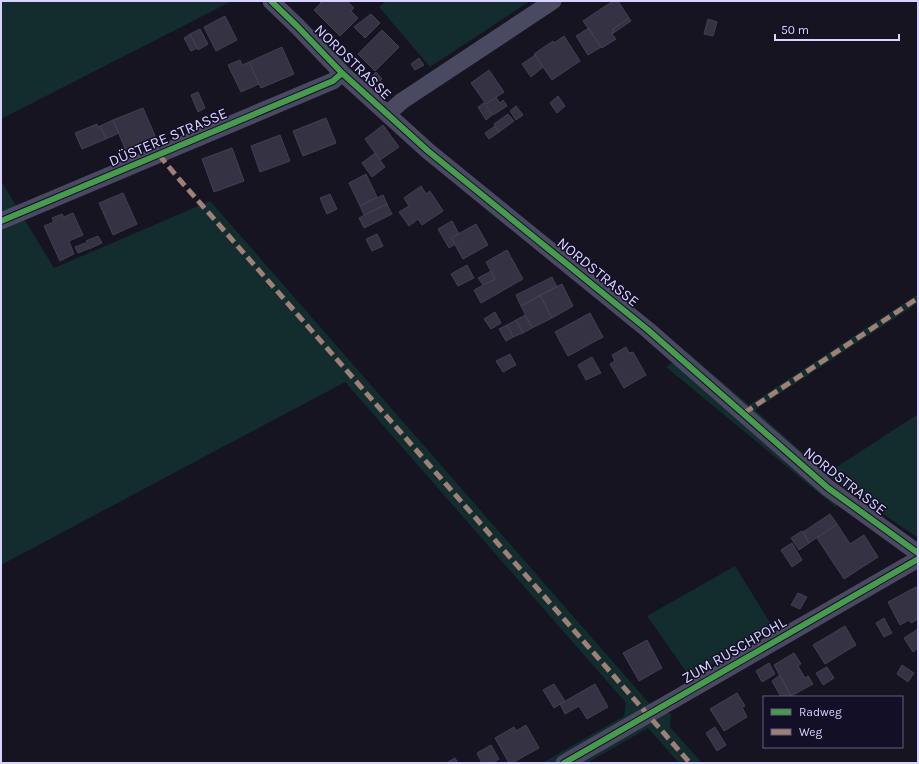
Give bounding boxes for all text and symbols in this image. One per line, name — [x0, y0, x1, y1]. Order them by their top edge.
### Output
scale bar — [775, 16, 899, 42]
street label: NORDSTRASSE — [311, 21, 395, 103]
text: 50 m — [781, 23, 809, 37]
street label: DÜSTERE STRASSE — [106, 104, 230, 170]
street label: NORDSTRASSE — [553, 234, 643, 310]
street label: NORDSTRASSE — [800, 443, 890, 519]
street label: ZUM RUSCHPOHL — [679, 613, 789, 687]
legend — [763, 696, 903, 748]
text: Radweg — [799, 705, 842, 719]
text: Weg — [799, 725, 823, 739]

